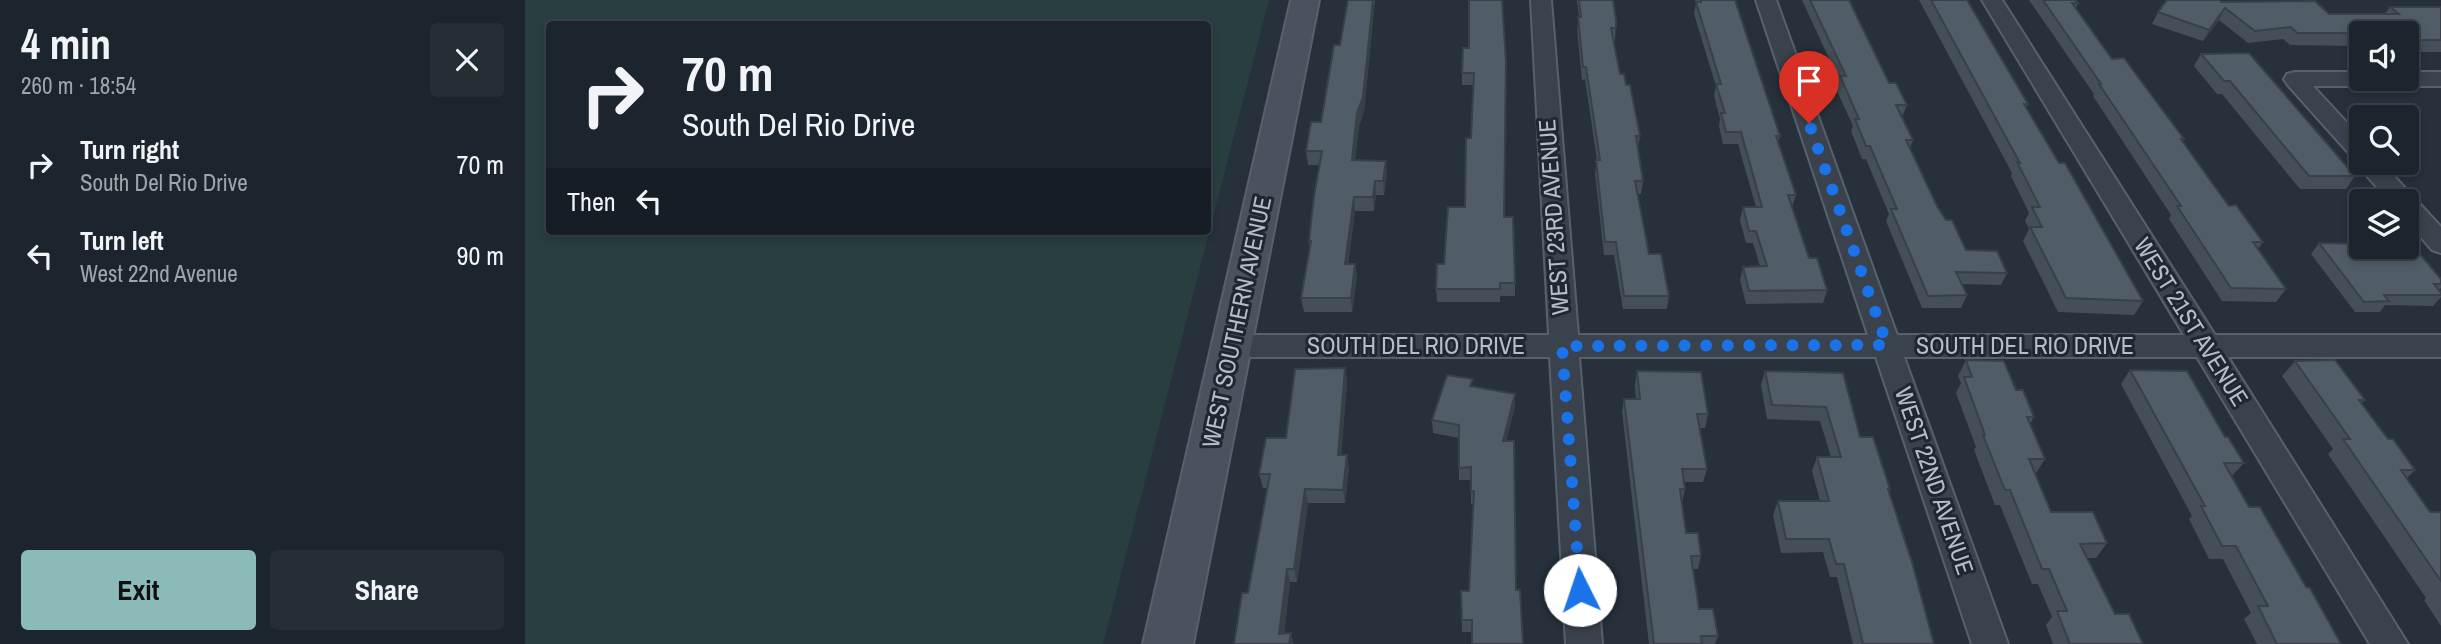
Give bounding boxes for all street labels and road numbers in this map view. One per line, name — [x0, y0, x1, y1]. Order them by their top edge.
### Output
street label: WEST 23RD AVENUE — [1530, 118, 1576, 316]
street label: WEST SOUTHERN AVENUE — [1194, 193, 1278, 450]
street label: WEST 21ST AVENUE — [2127, 231, 2256, 412]
street label: SOUTH DEL RIO DRIVE — [1307, 329, 1525, 361]
street label: SOUTH DEL RIO DRIVE — [1916, 329, 2134, 361]
street label: WEST 22ND AVENUE — [1888, 383, 1982, 579]

